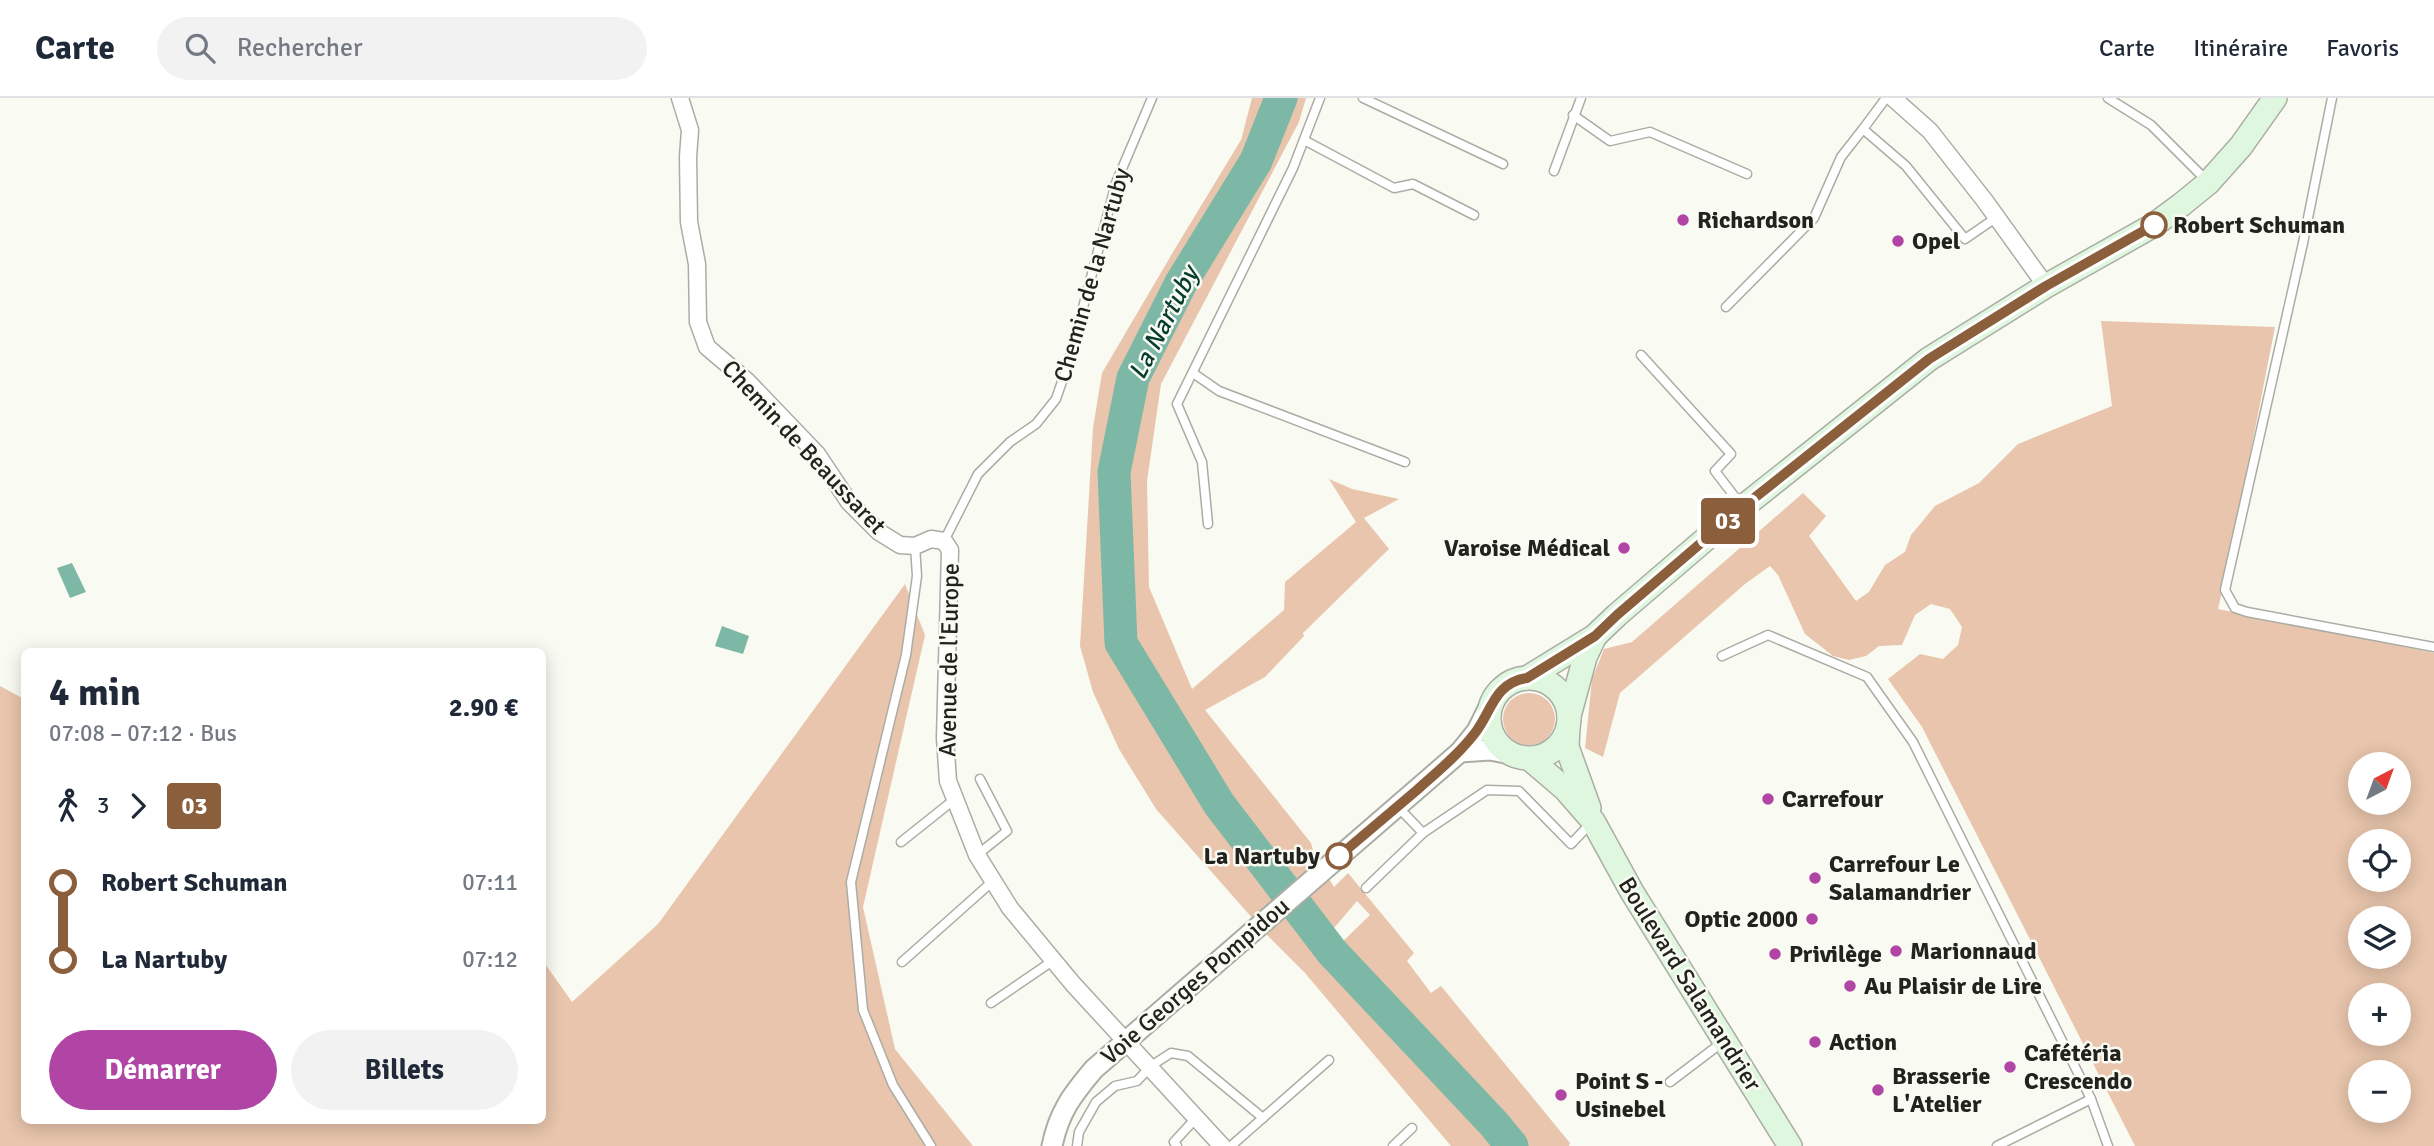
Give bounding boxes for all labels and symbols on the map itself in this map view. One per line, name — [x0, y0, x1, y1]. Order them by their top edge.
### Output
street label: Chemin de la Nartuby — [1047, 164, 1137, 386]
place label: Richardson — [1697, 205, 1814, 235]
place label: Robert Schuman — [2173, 210, 2345, 240]
marker: Richardson — [1675, 212, 1691, 228]
marker: Robert Schuman — [2141, 212, 2167, 238]
place label: Opel — [1912, 226, 1961, 256]
marker: Opel — [1890, 233, 1906, 249]
water label: La Nartuby — [1122, 259, 1207, 385]
street label: Chemin de Beaussaret — [715, 354, 893, 540]
line badge: 03 — [1696, 498, 1760, 544]
place label: Varoise Médical — [1444, 533, 1610, 563]
marker: Varoise Médical — [1616, 540, 1632, 556]
street label: Avenue de l'Europe — [932, 563, 966, 757]
north arrow — [2348, 752, 2412, 816]
place label: Carrefour — [1782, 784, 1884, 814]
marker: Carrefour — [1760, 791, 1776, 807]
place label: La Nartuby — [1204, 841, 1320, 871]
marker: La Nartuby — [1326, 843, 1352, 869]
place label: Carrefour Le Salamandrier — [1829, 849, 1971, 907]
marker: Carrefour Le Salamandrier — [1807, 870, 1823, 886]
street label: Boulevard Salamandrier — [1612, 871, 1768, 1097]
street label: Voie Georges Pompidou — [1095, 891, 1295, 1071]
place label: Optic 2000 — [1684, 904, 1798, 934]
marker: Optic 2000 — [1804, 911, 1820, 927]
place label: Marionnaud — [1910, 936, 2037, 966]
place label: Privilège — [1789, 939, 1882, 969]
marker: Marionnaud — [1888, 943, 1904, 959]
marker: Privilège — [1767, 946, 1783, 962]
place label: Au Plaisir de Lire — [1864, 971, 2042, 1001]
marker: Au Plaisir de Lire — [1842, 978, 1858, 994]
place label: Action — [1829, 1027, 1897, 1057]
marker: Action — [1807, 1034, 1823, 1050]
place label: Cafétéria Crescendo — [2024, 1038, 2132, 1096]
marker: Cafétéria Crescendo — [2002, 1059, 2018, 1075]
place label: Brasserie L'Atelier — [1892, 1061, 1991, 1119]
place label: Point S - Usinebel — [1575, 1066, 1666, 1124]
marker: Brasserie L'Atelier — [1870, 1082, 1886, 1098]
marker: Point S - Usinebel — [1553, 1087, 1569, 1103]

